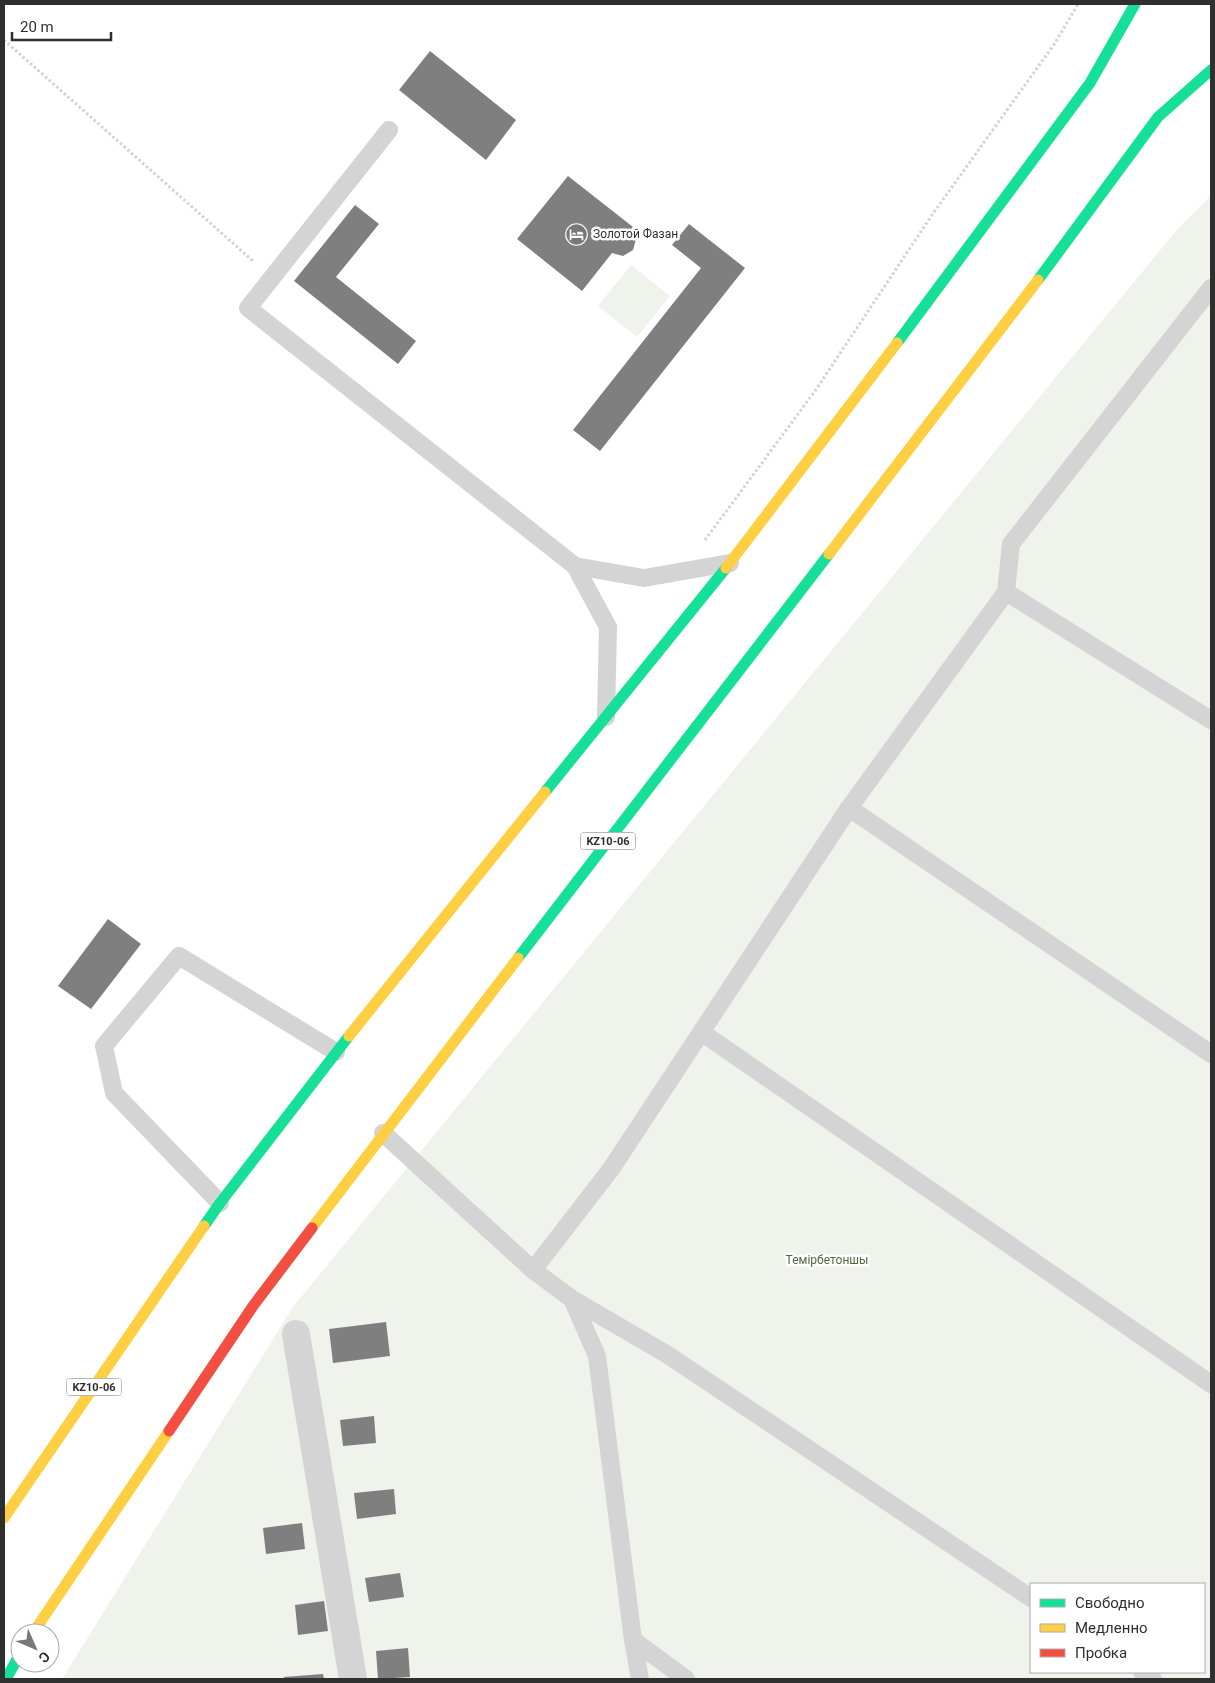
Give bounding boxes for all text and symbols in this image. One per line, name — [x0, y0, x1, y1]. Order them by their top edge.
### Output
scale bar — [12, 10, 111, 42]
text: 20 m — [20, 18, 54, 36]
hotel icon: Золотой Фазан — [565, 222, 589, 246]
place label: Золотой Фазан — [593, 227, 678, 241]
road number: KZ10-06 — [580, 832, 636, 849]
park label: Темірбетоншы — [786, 1253, 868, 1267]
road number: KZ10-06 — [66, 1378, 122, 1395]
legend — [1030, 1583, 1205, 1673]
text: Свободно — [1075, 1594, 1144, 1612]
text: Медленно — [1075, 1619, 1148, 1637]
north arrow — [10, 1623, 60, 1673]
text: Пробка — [1075, 1644, 1127, 1662]
text: С — [35, 1648, 53, 1666]

